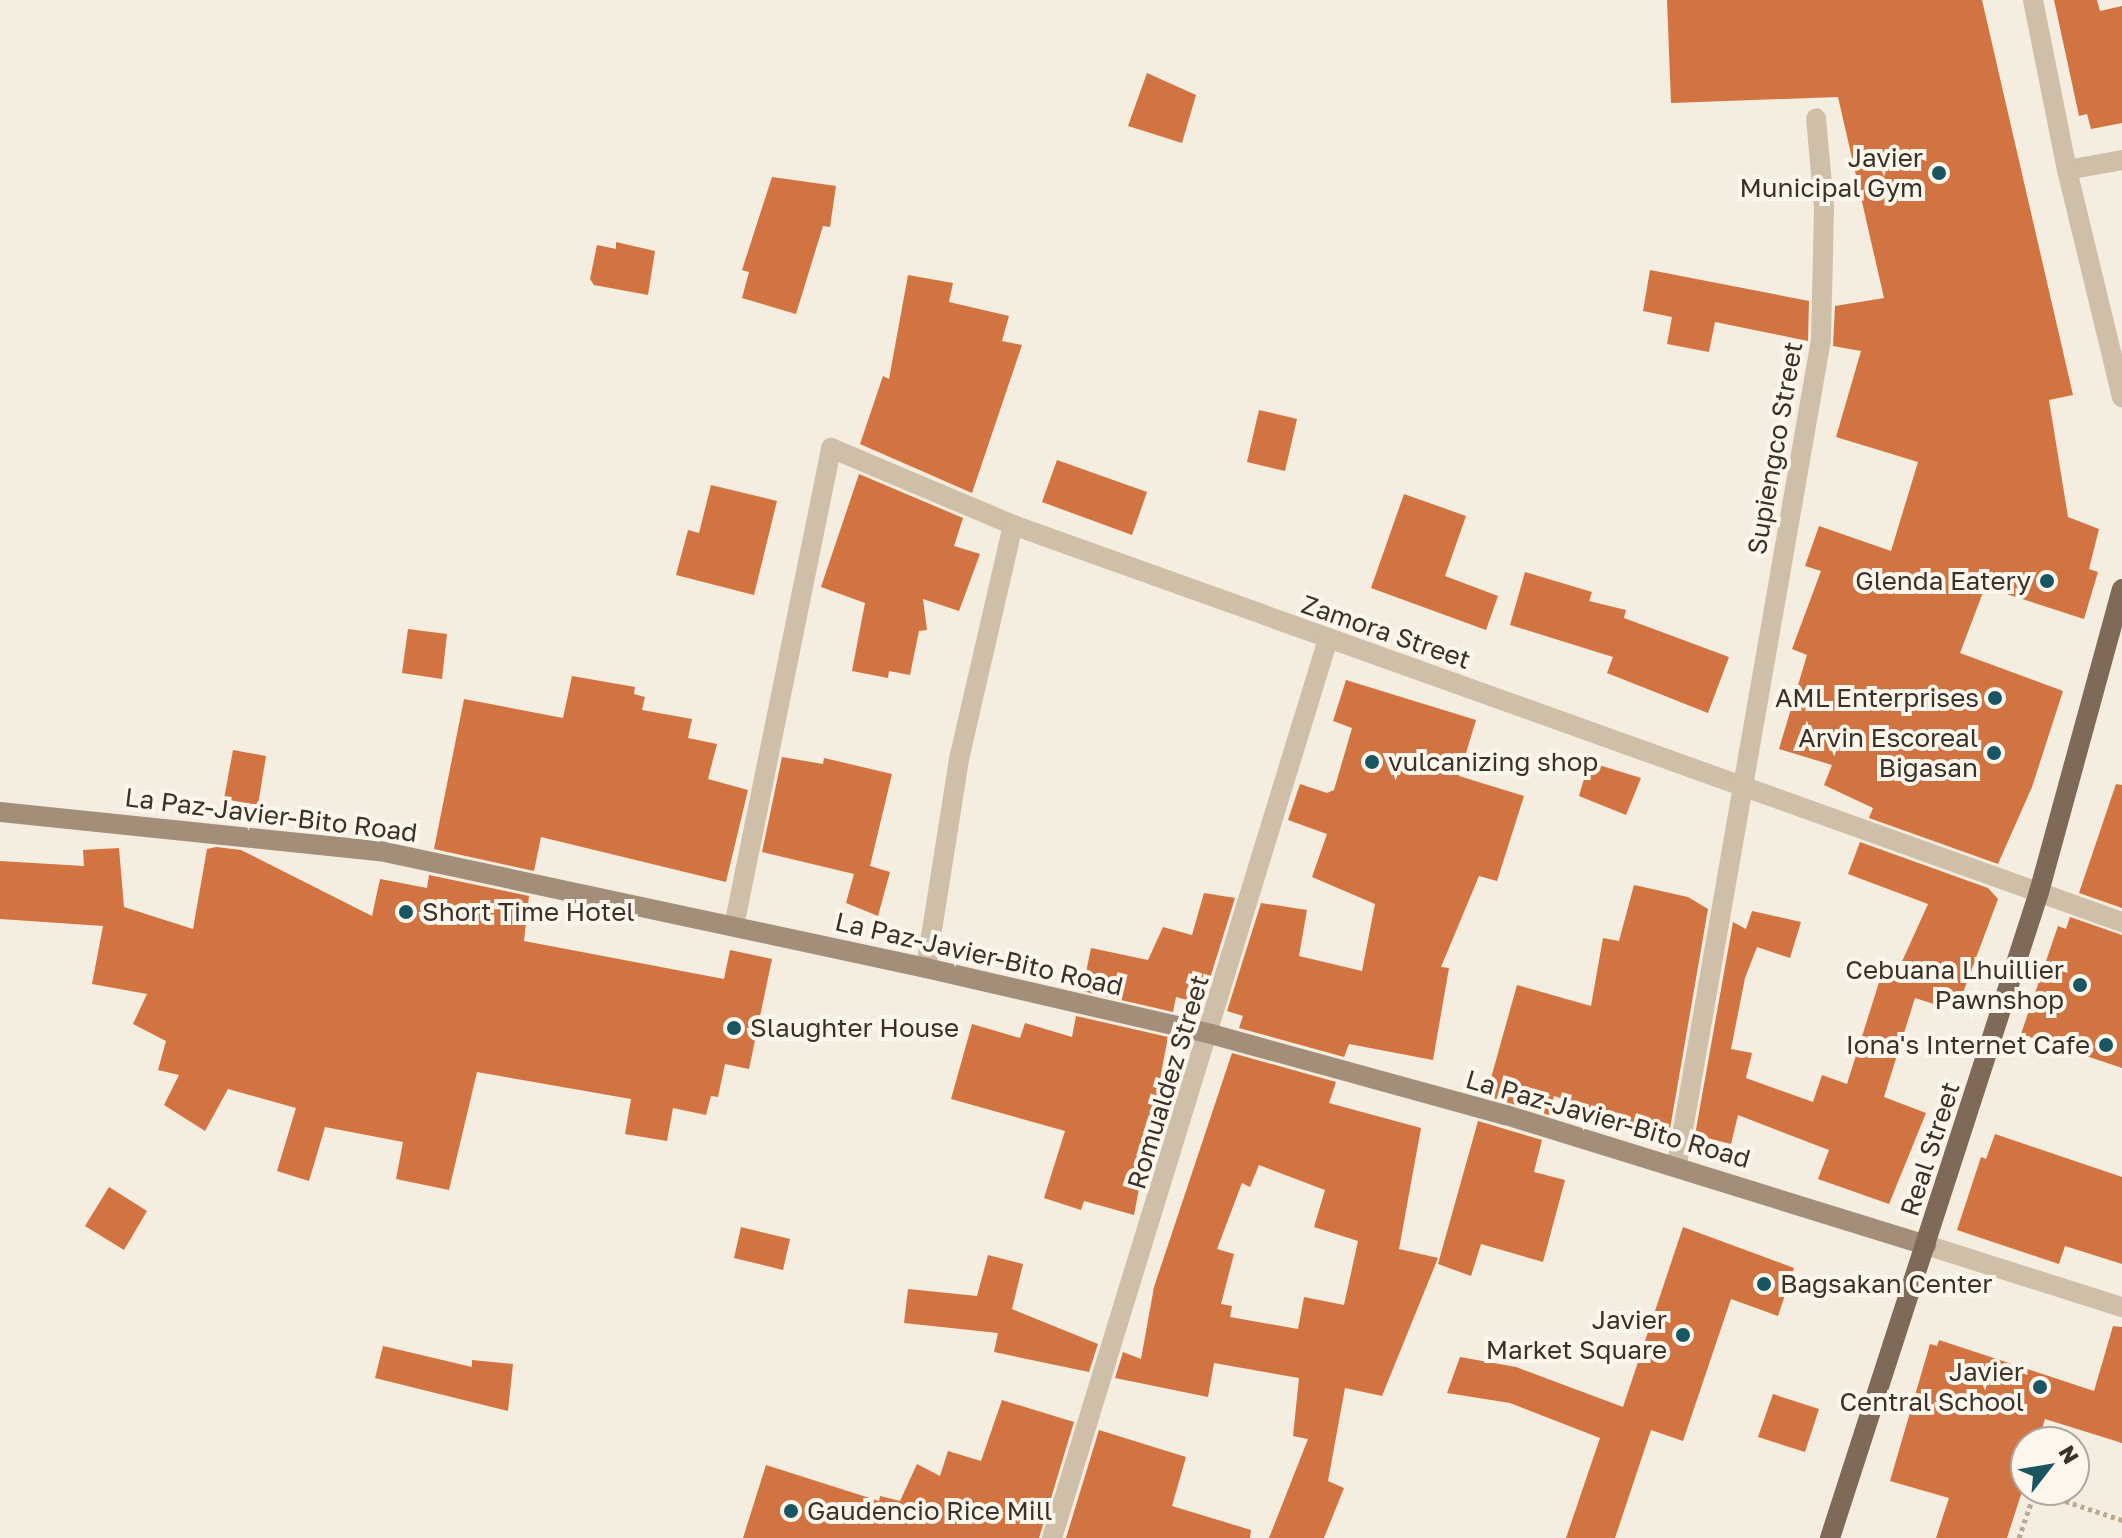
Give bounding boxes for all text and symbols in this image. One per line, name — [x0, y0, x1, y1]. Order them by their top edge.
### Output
place label: Javier Municipal Gym — [1739, 142, 1923, 204]
marker: Javier Municipal Gym — [1930, 164, 1948, 182]
street label: Supiengco Street — [1741, 339, 1809, 557]
place label: Glenda Eatery — [1855, 565, 2031, 597]
marker: Glenda Eatery — [2038, 572, 2056, 590]
street label: Zamora Street — [1297, 588, 1475, 676]
place label: AML Enterprises — [1775, 682, 1979, 714]
marker: AML Enterprises — [1986, 689, 2004, 707]
place label: Arvin Escoreal Bigasan — [1798, 722, 1978, 784]
marker: Arvin Escoreal Bigasan — [1985, 744, 2003, 762]
place label: vulcanizing shop — [1388, 746, 1598, 778]
marker: vulcanizing shop — [1363, 753, 1381, 771]
street label: La Paz-Javier-Bito Road — [123, 782, 419, 848]
place label: Short Time Hotel — [422, 896, 635, 928]
marker: Short Time Hotel — [397, 903, 415, 921]
street label: La Paz-Javier-Bito Road — [832, 906, 1126, 1002]
place label: Cebuana Lhuillier Pawnshop — [1845, 954, 2064, 1016]
street label: Romualdez Street — [1121, 971, 1215, 1193]
marker: Cebuana Lhuillier Pawnshop — [2071, 976, 2089, 994]
place label: Slaughter House — [750, 1012, 959, 1044]
marker: Slaughter House — [725, 1019, 743, 1037]
place label: Iona's Internet Cafe — [1846, 1029, 2090, 1061]
marker: Iona's Internet Cafe — [2097, 1036, 2115, 1054]
street label: La Paz-Javier-Bito Road — [1462, 1063, 1754, 1175]
street label: Real Street — [1894, 1078, 1966, 1220]
place label: Bagsakan Center — [1780, 1268, 1992, 1300]
marker: Bagsakan Center — [1755, 1275, 1773, 1293]
place label: Javier Market Square — [1486, 1304, 1667, 1366]
marker: Javier Market Square — [1674, 1326, 1692, 1344]
place label: Javier Central School — [1839, 1356, 2024, 1418]
marker: Javier Central School — [2031, 1378, 2049, 1396]
north arrow — [2010, 1426, 2090, 1506]
text: N — [2053, 1440, 2085, 1469]
place label: Gaudencio Rice Mill — [807, 1495, 1052, 1527]
marker: Gaudencio Rice Mill — [782, 1502, 800, 1520]

